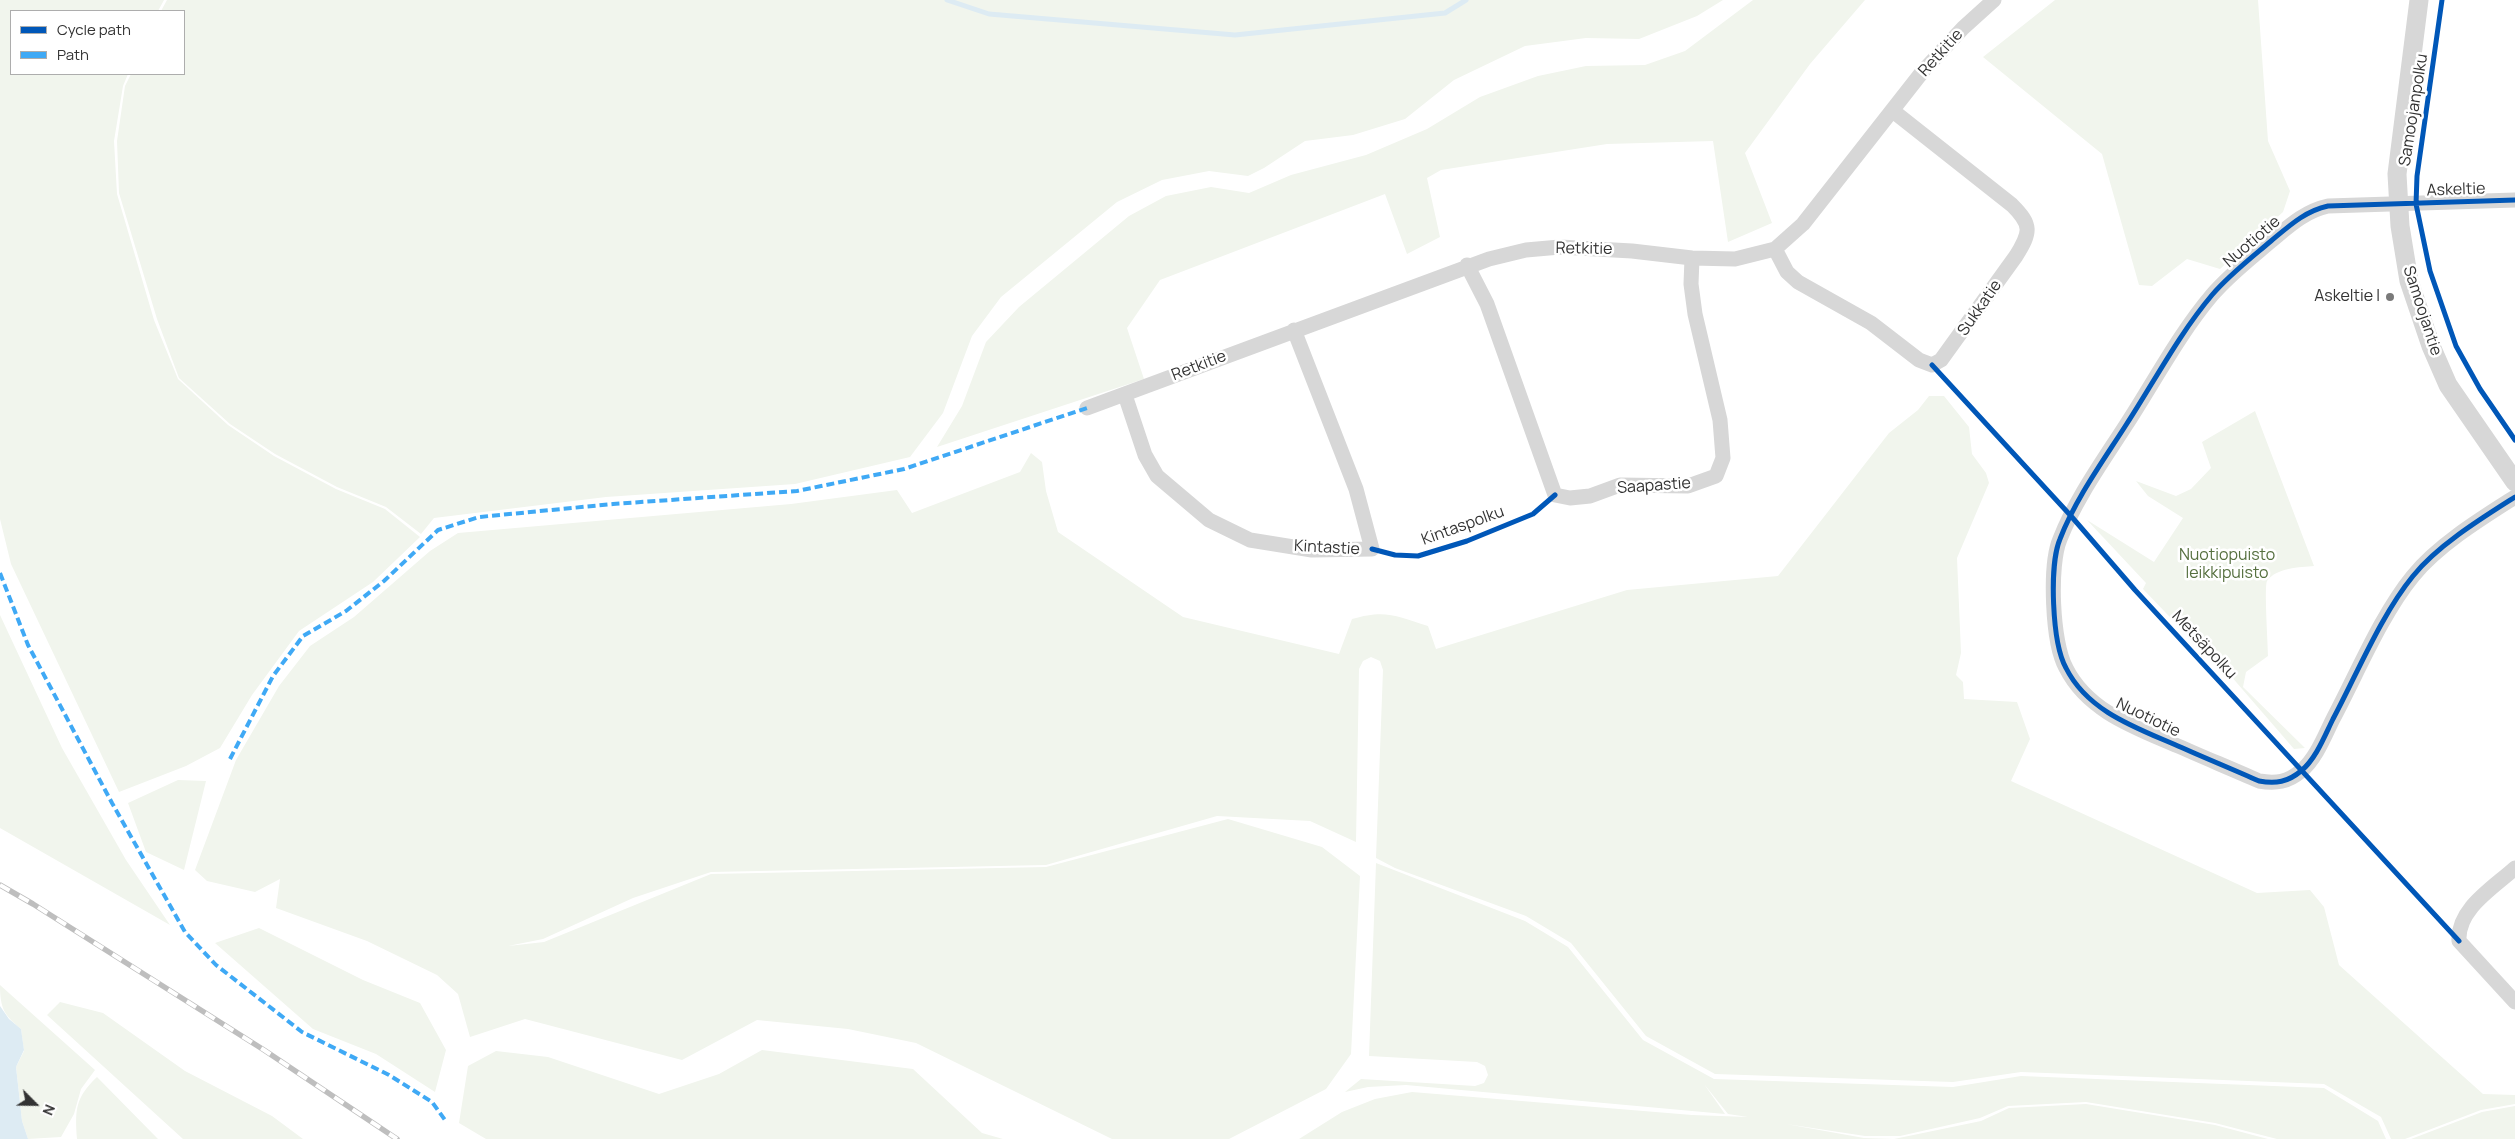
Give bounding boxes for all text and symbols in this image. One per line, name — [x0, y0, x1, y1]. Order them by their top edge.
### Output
legend — [10, 10, 185, 75]
text: Cycle path — [57, 19, 131, 40]
street label: Retkitie — [1915, 25, 1967, 81]
text: Path — [57, 44, 89, 65]
street label: Samoojanpolku — [2396, 52, 2432, 168]
street label: Askeltie — [2426, 179, 2486, 201]
street label: Nuotiotie — [2220, 212, 2284, 272]
street label: Retkitie — [1555, 239, 1613, 259]
street label: Samoojantie — [2398, 264, 2446, 358]
street label: Sukkatie — [1954, 276, 2006, 340]
place label: Askeltie I — [2314, 287, 2380, 307]
marker: Askeltie I — [2384, 291, 2396, 303]
street label: Retkitie — [1169, 347, 1229, 385]
street label: Saapastie — [1616, 474, 1692, 498]
street label: Kintaspolku — [1419, 502, 1507, 550]
street label: Kintastie — [1294, 537, 1360, 559]
park label: Nuotiopuisto leikkipuisto — [2179, 546, 2275, 584]
street label: Metsäpolku — [2167, 607, 2241, 683]
street label: Nuotiotie — [2113, 694, 2183, 742]
north arrow — [10, 1079, 60, 1129]
text: N — [39, 1102, 60, 1118]

